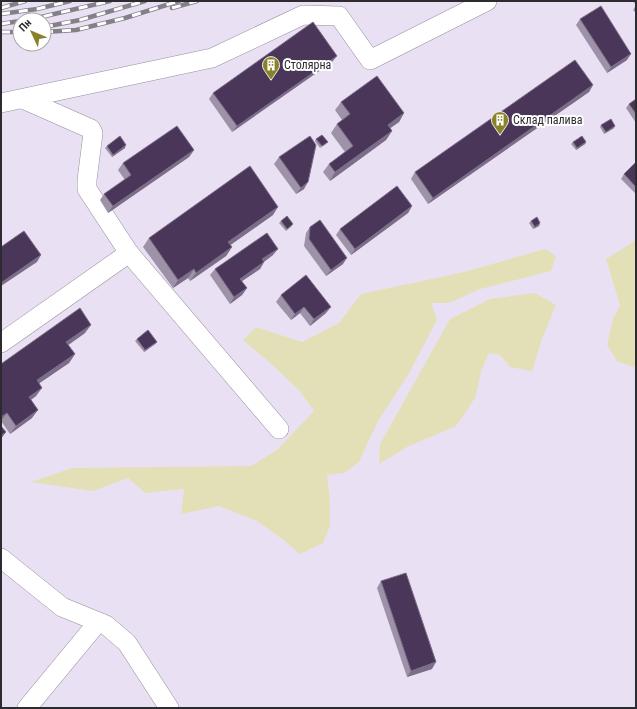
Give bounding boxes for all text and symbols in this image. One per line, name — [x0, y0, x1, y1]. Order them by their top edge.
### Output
north arrow — [12, 12, 52, 52]
text: Пн — [16, 16, 34, 34]
building icon: Столярна — [261, 55, 281, 80]
place label: Столярна — [284, 58, 332, 72]
building icon: Склад палива — [490, 110, 510, 135]
place label: Склад палива — [513, 113, 583, 127]

